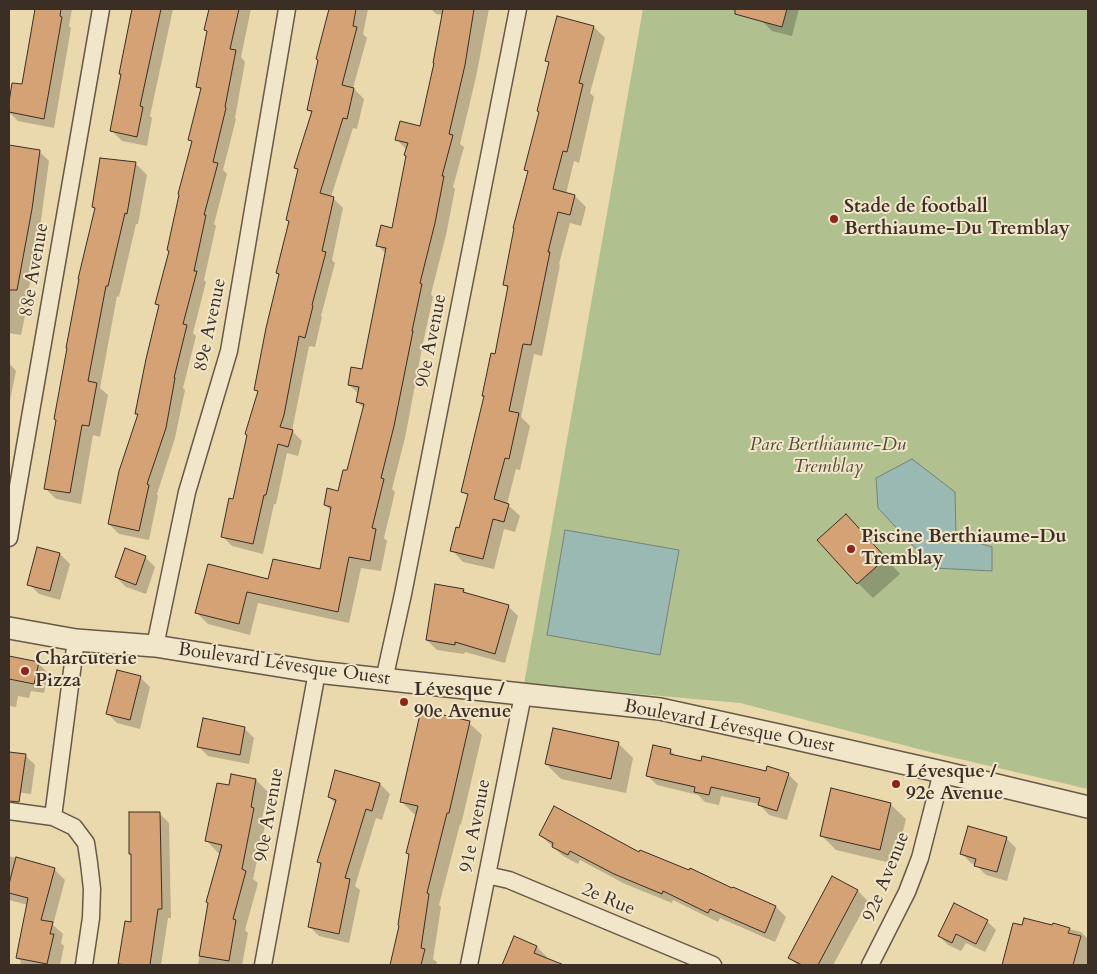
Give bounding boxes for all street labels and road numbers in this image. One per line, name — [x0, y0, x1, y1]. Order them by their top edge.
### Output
street label: 88e Avenue — [16, 221, 54, 319]
street label: 89e Avenue — [190, 276, 232, 374]
street label: 90e Avenue — [412, 292, 452, 390]
street label: Boulevard Lévesque Ouest — [176, 639, 392, 691]
street label: Boulevard Lévesque Ouest — [622, 695, 836, 759]
street label: 90e Avenue — [251, 766, 289, 864]
street label: 91e Avenue — [456, 777, 496, 875]
street label: 92e Avenue — [859, 829, 915, 925]
street label: 2e Rue — [578, 879, 638, 921]

